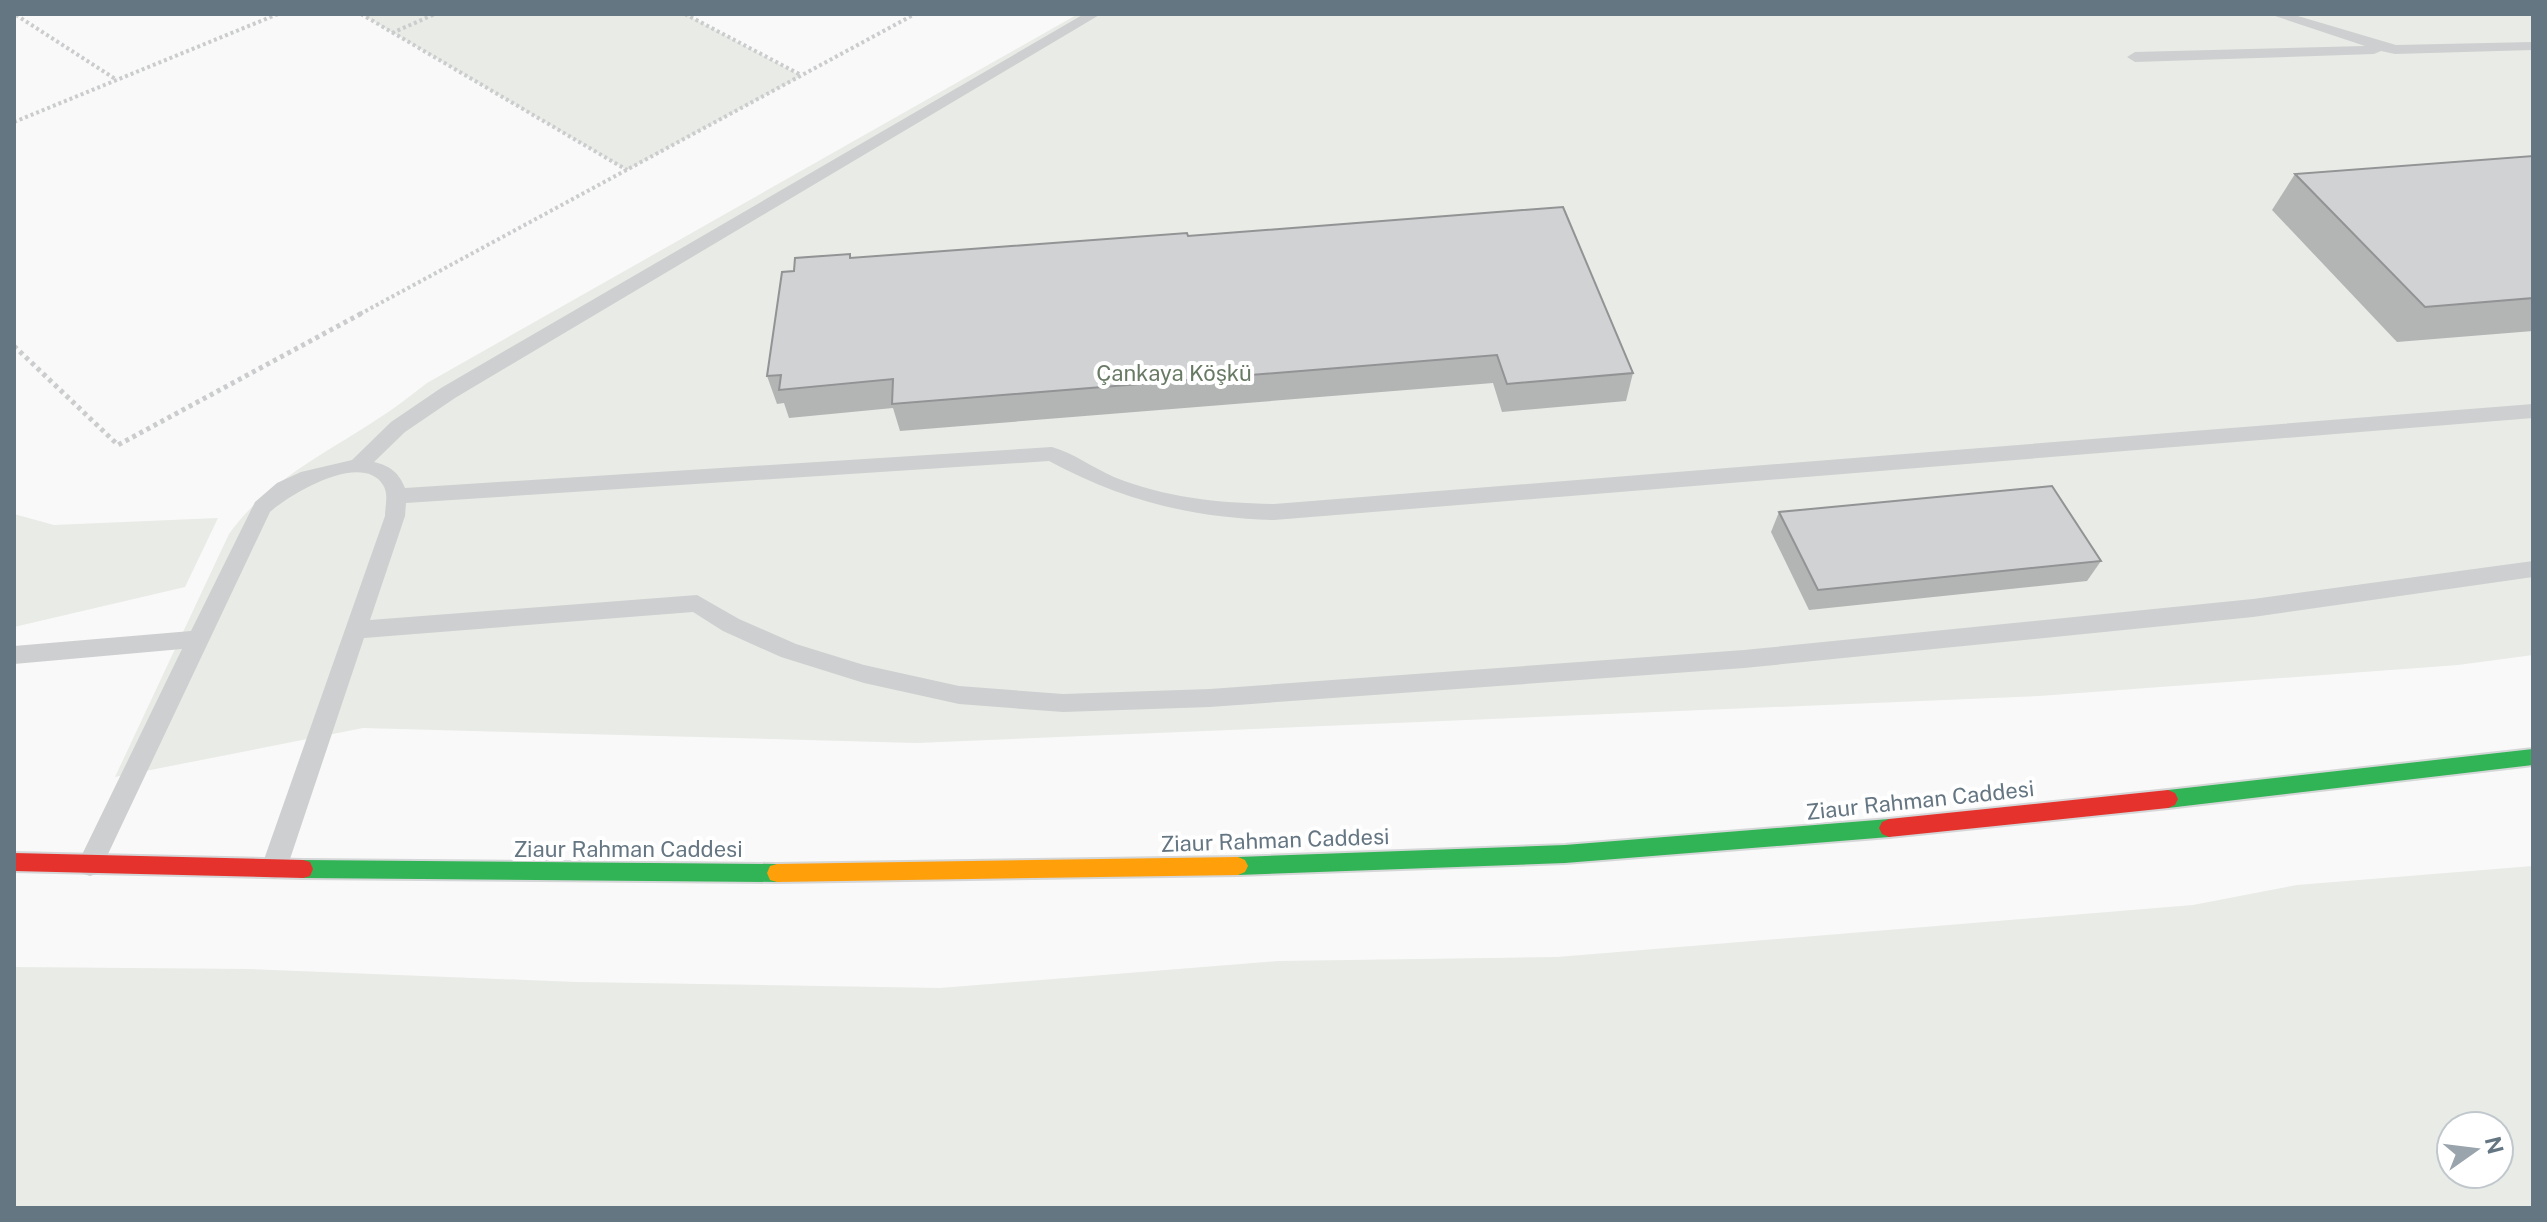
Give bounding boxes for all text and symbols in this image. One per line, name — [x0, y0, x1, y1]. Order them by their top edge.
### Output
park label: Çankaya Köşkü — [1096, 360, 1252, 386]
street label: Ziaur Rahman Caddesi — [1805, 775, 2035, 825]
street label: Ziaur Rahman Caddesi — [1160, 823, 1390, 857]
street label: Ziaur Rahman Caddesi — [513, 836, 743, 862]
north arrow — [2435, 1110, 2515, 1190]
text: N — [2480, 1134, 2509, 1157]

